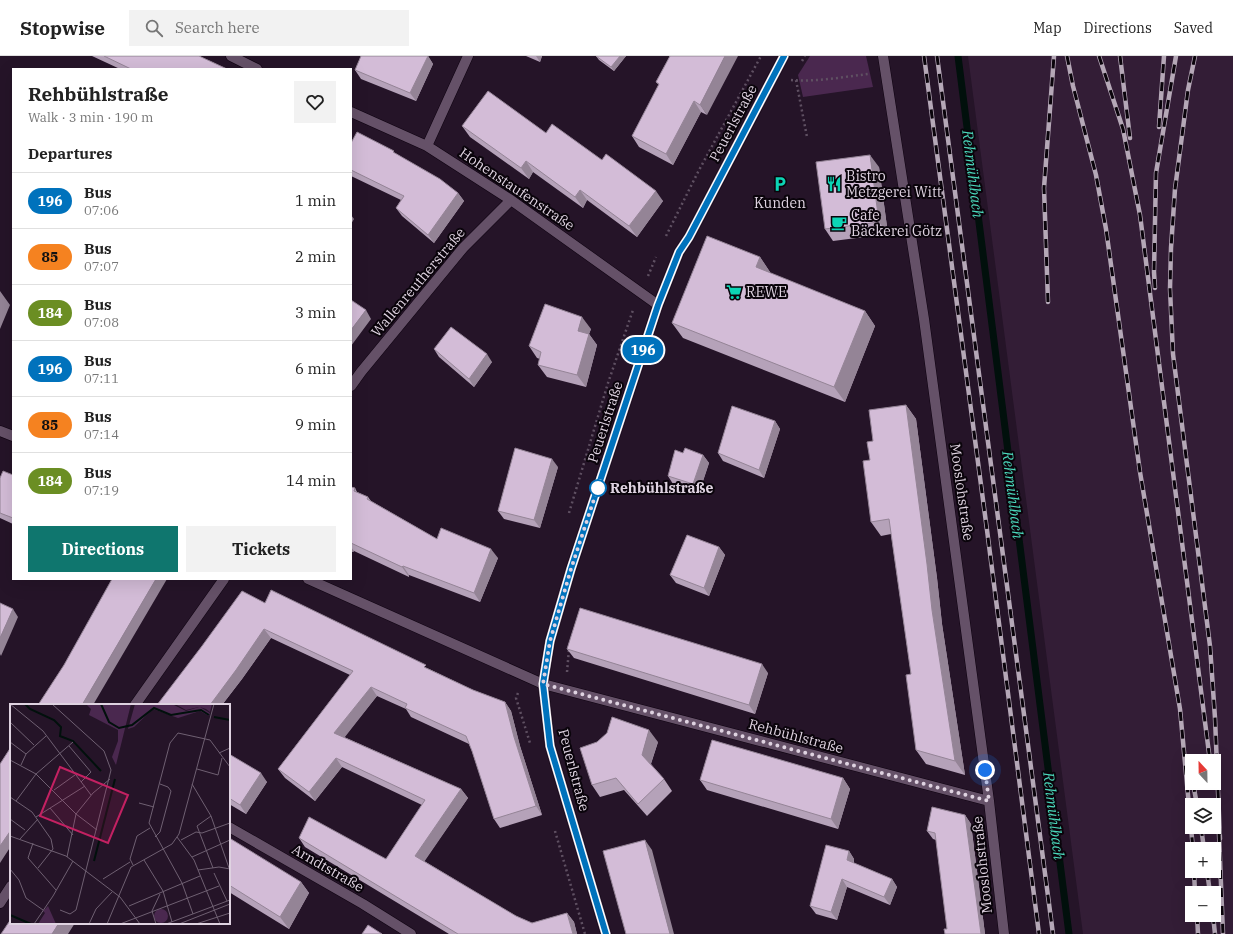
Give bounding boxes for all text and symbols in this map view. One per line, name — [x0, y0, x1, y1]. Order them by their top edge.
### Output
search box — [129, 10, 409, 46]
text: Stopwise — [20, 16, 105, 40]
icon: search — [143, 17, 165, 39]
text: Search here — [175, 18, 259, 37]
text: Map — [1033, 19, 1062, 37]
text: Directions — [1084, 19, 1152, 37]
text: Saved — [1174, 19, 1213, 37]
button: heart — [294, 81, 336, 123]
street label: Peuerlstraße — [705, 81, 761, 165]
text: Rehbühlstraße — [28, 82, 168, 106]
text: Walk · 3 min · 190 m — [28, 109, 153, 126]
water label: Rehmühlbach — [958, 128, 988, 220]
text: Departures — [28, 144, 112, 163]
street label: Hohenstaufenstraße — [456, 144, 578, 234]
place label: Bistro Metzgerei Witt — [846, 167, 942, 201]
parking icon: Kunden — [771, 175, 789, 193]
restaurant icon: Bistro Metzgerei Witt — [825, 175, 843, 193]
text: Bus — [84, 183, 112, 202]
text: 1 min — [295, 191, 336, 210]
text: 196 — [37, 192, 63, 210]
place label: Kunden — [754, 194, 806, 212]
text: 07:06 — [84, 202, 119, 219]
place label: Cafe Bäckerei Götz — [851, 206, 942, 240]
cafe icon: Cafe Bäckerei Götz — [830, 214, 848, 232]
street label: Wallenreutherstraße — [367, 224, 469, 340]
text: Bus — [84, 239, 112, 258]
text: 2 min — [295, 247, 336, 266]
text: 85 — [42, 248, 58, 266]
text: 07:07 — [84, 258, 119, 275]
supermarket icon: REWE — [725, 283, 743, 301]
place label: REWE — [746, 283, 787, 301]
text: Bus — [84, 295, 112, 314]
text: 3 min — [295, 303, 336, 322]
text: 184 — [37, 304, 63, 322]
text: 07:08 — [84, 314, 119, 331]
line badge: 196 — [620, 337, 666, 363]
text: 196 — [630, 341, 656, 359]
text: Bus — [84, 351, 112, 370]
text: 6 min — [295, 359, 336, 378]
text: 196 — [37, 360, 63, 378]
text: 07:11 — [84, 370, 119, 387]
street label: Peuerlstraße — [583, 379, 627, 465]
text: Bus — [84, 407, 112, 426]
text: 9 min — [295, 415, 336, 434]
text: 85 — [42, 416, 58, 434]
text: 07:14 — [84, 426, 119, 443]
street label: Mooslohstraße — [946, 442, 978, 542]
water label: Rehmühlbach — [998, 449, 1028, 541]
text: Bus — [84, 463, 112, 482]
text: 14 min — [286, 471, 336, 490]
text: 184 — [37, 472, 63, 490]
marker: Rehbühlstraße — [589, 479, 607, 497]
place label: Rehbühlstraße — [610, 479, 714, 497]
text: 07:19 — [84, 482, 119, 499]
button: Directions — [28, 526, 178, 572]
button: Tickets — [186, 526, 336, 572]
inset map — [10, 704, 230, 924]
street label: Rehbühlstraße — [747, 715, 845, 757]
street label: Peuerlstraße — [554, 727, 594, 813]
north arrow — [1185, 754, 1221, 790]
map controls — [1185, 754, 1221, 922]
your location — [975, 760, 995, 780]
water label: Rehmühlbach — [1039, 770, 1069, 862]
button: layers — [1185, 798, 1221, 834]
street label: Mooslohstraße — [968, 815, 996, 915]
street label: Arndtstraße — [289, 840, 367, 896]
button: + — [1185, 842, 1221, 878]
button: − — [1185, 886, 1221, 922]

